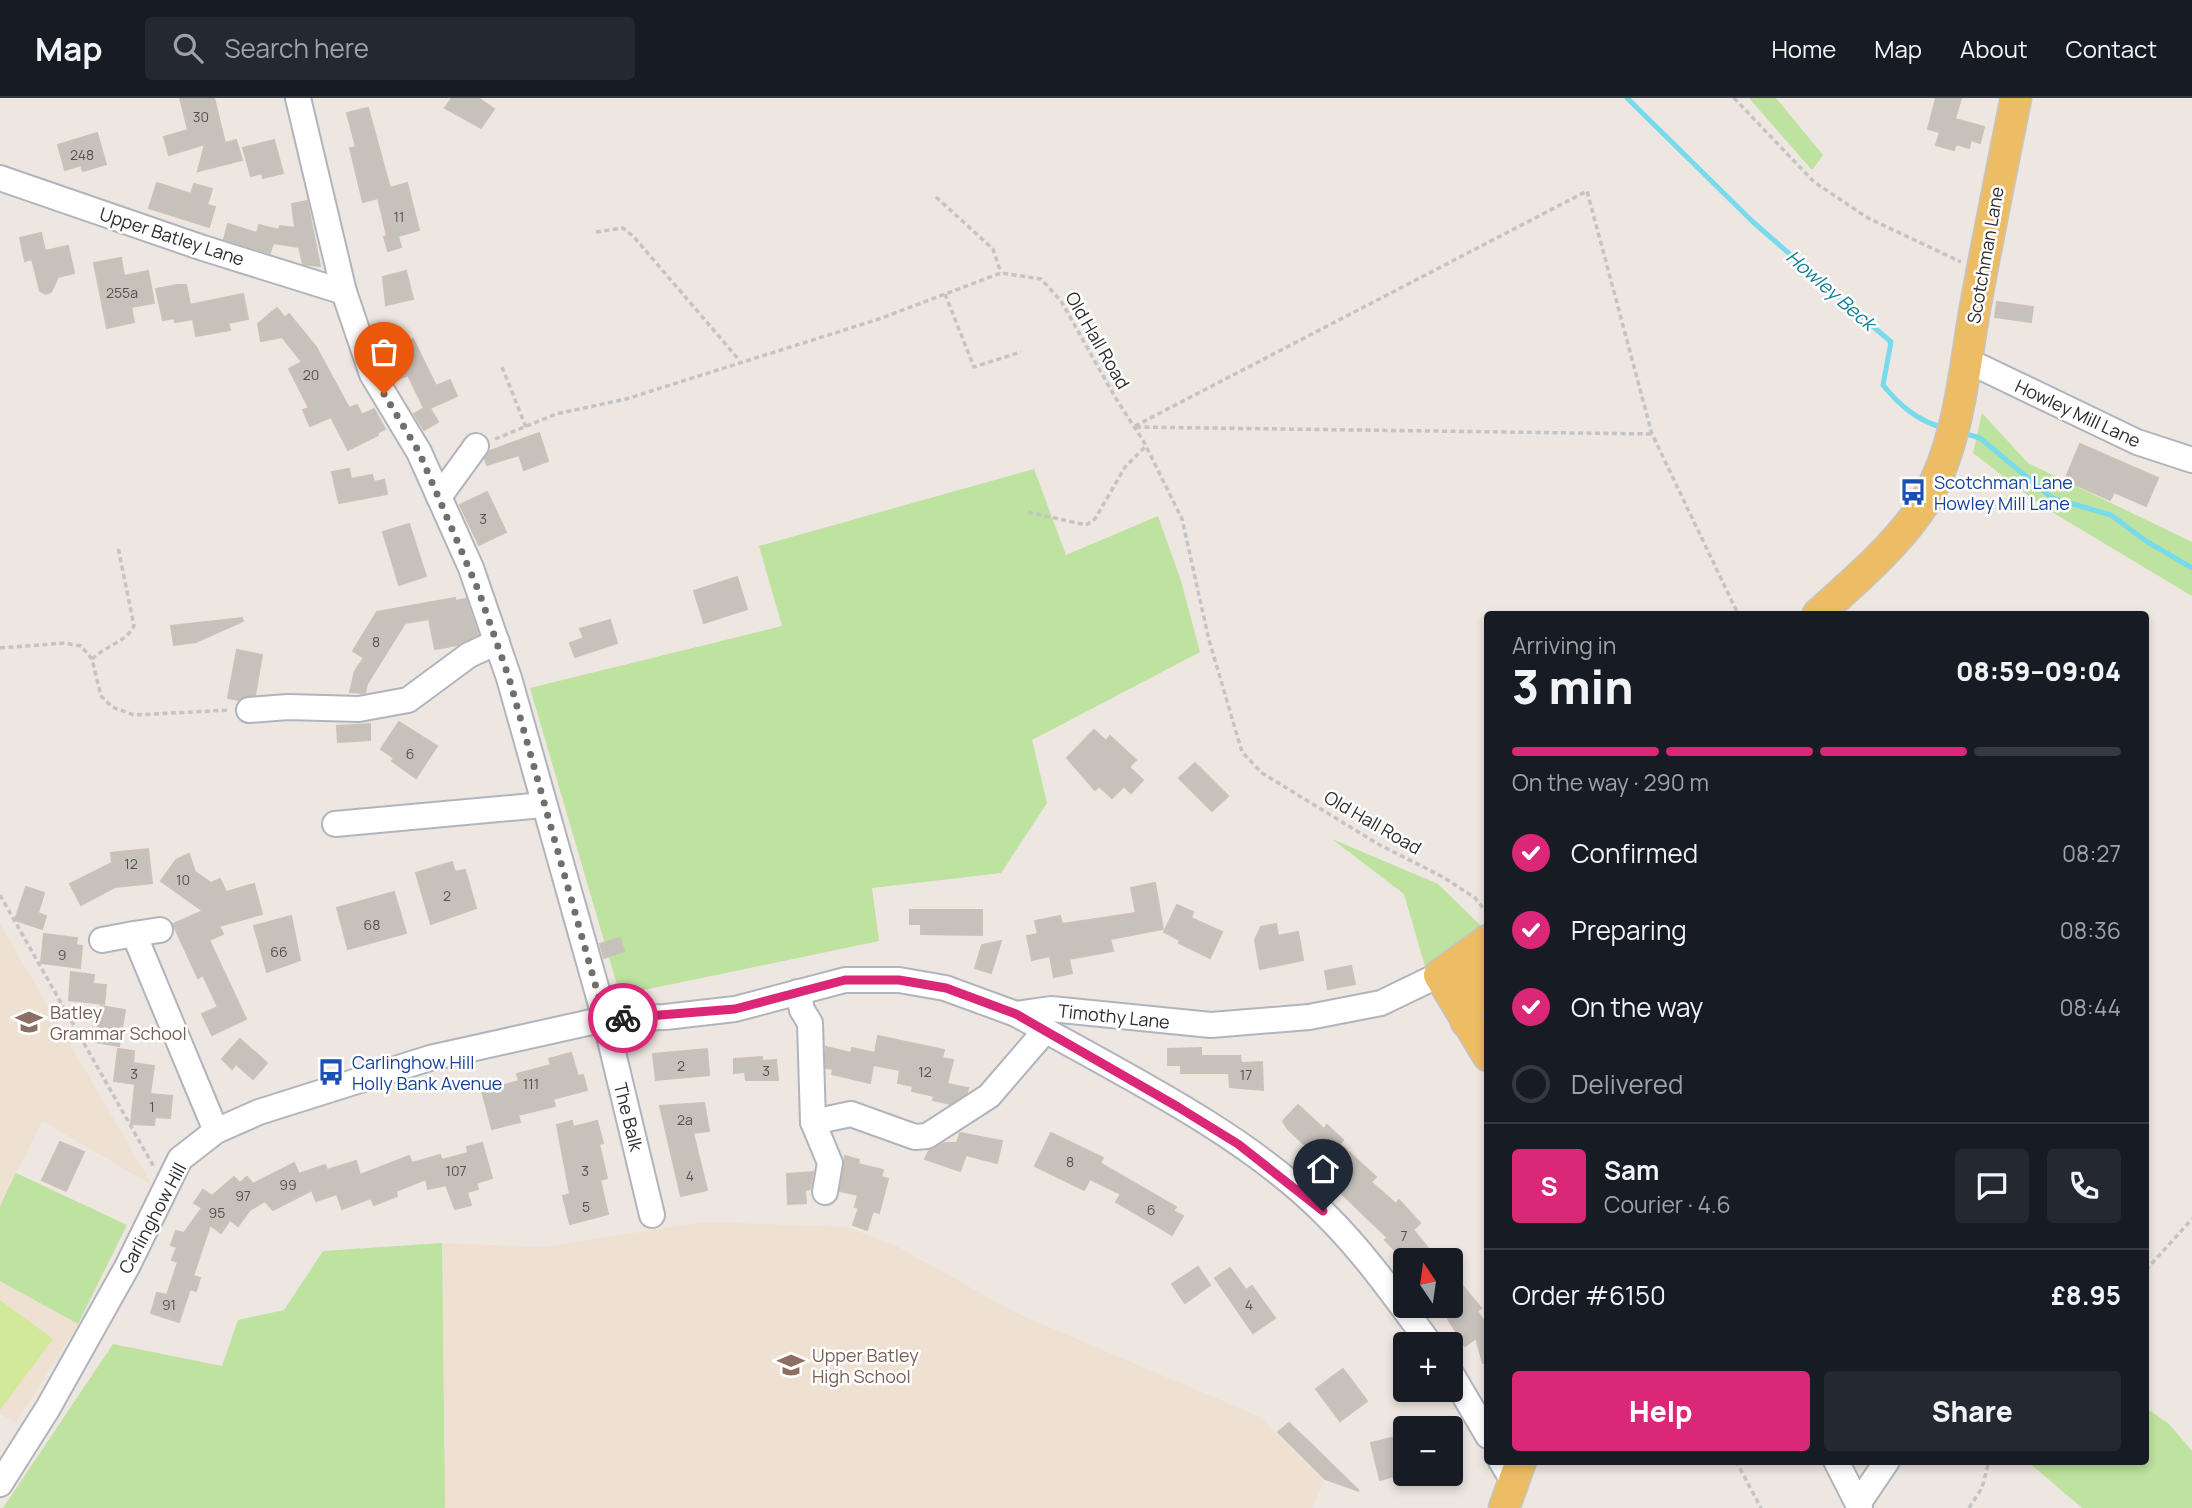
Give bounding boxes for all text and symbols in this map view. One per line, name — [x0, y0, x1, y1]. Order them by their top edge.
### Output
search box — [145, 17, 635, 80]
text: Map — [35, 26, 103, 71]
icon: search — [169, 29, 207, 67]
text: Search here — [225, 30, 369, 66]
text: Home — [1771, 32, 1836, 65]
text: Map — [1874, 32, 1922, 65]
text: About — [1960, 32, 2028, 65]
text: Contact — [2066, 32, 2157, 65]
house number: 30 — [193, 107, 209, 126]
house number: 248 — [70, 145, 94, 164]
street label: Scotchman Lane — [1961, 185, 2009, 325]
street label: Upper Batley Lane — [97, 201, 247, 271]
house number: 11 — [394, 207, 404, 226]
water label: Howley Beck — [1781, 244, 1883, 338]
house number: 255a — [106, 283, 138, 302]
street label: Old Hall Road — [1060, 287, 1136, 393]
pin — [354, 322, 414, 394]
icon: bag — [365, 333, 403, 371]
house number: 20 — [303, 365, 319, 384]
street label: Howley Mill Lane — [2011, 373, 2145, 453]
place label: Scotchman Lane Howley Mill Lane — [1934, 470, 2073, 515]
bus stop icon: Scotchman Lane Howley Mill Lane — [1898, 477, 1928, 507]
house number: 3 — [479, 509, 487, 528]
text: Arriving in — [1512, 629, 1617, 661]
house number: 8 — [372, 632, 380, 651]
text: 08:59–09:04 — [1956, 653, 2121, 689]
text: 3 min — [1512, 655, 1633, 718]
house number: 6 — [406, 744, 414, 763]
text: On the way · 290 m — [1512, 766, 1709, 798]
street label: Old Hall Road — [1320, 784, 1426, 860]
icon: check — [1512, 834, 1550, 872]
text: Confirmed — [1571, 835, 1698, 871]
text: 08:27 — [2062, 837, 2121, 869]
house number: 12 — [124, 854, 138, 873]
house number: 10 — [176, 870, 190, 889]
house number: 2 — [443, 886, 451, 905]
icon: check — [1512, 911, 1550, 949]
text: Preparing — [1571, 912, 1687, 948]
text: 08:36 — [2060, 914, 2121, 946]
house number: 68 — [364, 915, 380, 934]
house number: 66 — [270, 942, 288, 961]
house number: 9 — [58, 945, 66, 964]
courier — [588, 983, 658, 1053]
icon: check — [1512, 988, 1550, 1026]
text: On the way — [1571, 989, 1703, 1025]
text: 08:44 — [2059, 991, 2121, 1023]
street label: Timothy Lane — [1057, 998, 1171, 1034]
icon: bike — [604, 999, 642, 1037]
place label: Batley Grammar School — [50, 1000, 187, 1045]
school or university icon: Batley Grammar School — [14, 1007, 44, 1037]
place label: Carlinghow Hill Holly Bank Avenue — [352, 1050, 502, 1095]
house number: 2 — [677, 1056, 685, 1075]
bus stop icon: Carlinghow Hill Holly Bank Avenue — [316, 1057, 346, 1087]
house number: 3 — [762, 1061, 770, 1080]
house number: 12 — [918, 1062, 932, 1081]
house number: 3 — [130, 1064, 138, 1083]
house number: 17 — [1240, 1065, 1252, 1084]
text: Delivered — [1571, 1066, 1683, 1102]
house number: 111 — [523, 1074, 539, 1093]
street label: The Balk — [609, 1080, 649, 1155]
house number: 1 — [149, 1097, 155, 1116]
house number: 2a — [677, 1110, 693, 1129]
pin — [1293, 1139, 1353, 1211]
button: chat — [1955, 1149, 2029, 1223]
button: phone — [2047, 1149, 2121, 1223]
icon: home — [1304, 1150, 1342, 1188]
house number: 8 — [1066, 1152, 1074, 1171]
text: Sam — [1604, 1152, 1659, 1188]
street label: Carlinghow Hill — [113, 1158, 191, 1278]
house number: 107 — [445, 1161, 467, 1180]
house number: 3 — [581, 1161, 589, 1180]
house number: 4 — [686, 1166, 694, 1185]
text: S — [1540, 1168, 1558, 1204]
house number: 99 — [279, 1175, 297, 1194]
house number: 97 — [235, 1186, 251, 1205]
text: Courier · 4.6 — [1604, 1188, 1731, 1220]
house number: 5 — [582, 1197, 590, 1216]
house number: 6 — [1147, 1200, 1155, 1219]
house number: 95 — [209, 1203, 225, 1222]
house number: 7 — [1400, 1226, 1408, 1245]
north arrow — [1393, 1248, 1463, 1318]
map controls — [1393, 1248, 1463, 1486]
text: Order #6150 — [1512, 1277, 1666, 1313]
text: £8.95 — [2051, 1277, 2121, 1313]
house number: 91 — [162, 1295, 176, 1314]
house number: 4 — [1245, 1295, 1253, 1314]
button: + — [1393, 1332, 1463, 1402]
place label: Upper Batley High School — [812, 1343, 919, 1388]
school or university icon: Upper Batley High School — [776, 1350, 806, 1380]
button: Help — [1512, 1371, 1810, 1451]
button: Share — [1824, 1371, 2121, 1451]
button: − — [1393, 1416, 1463, 1486]

